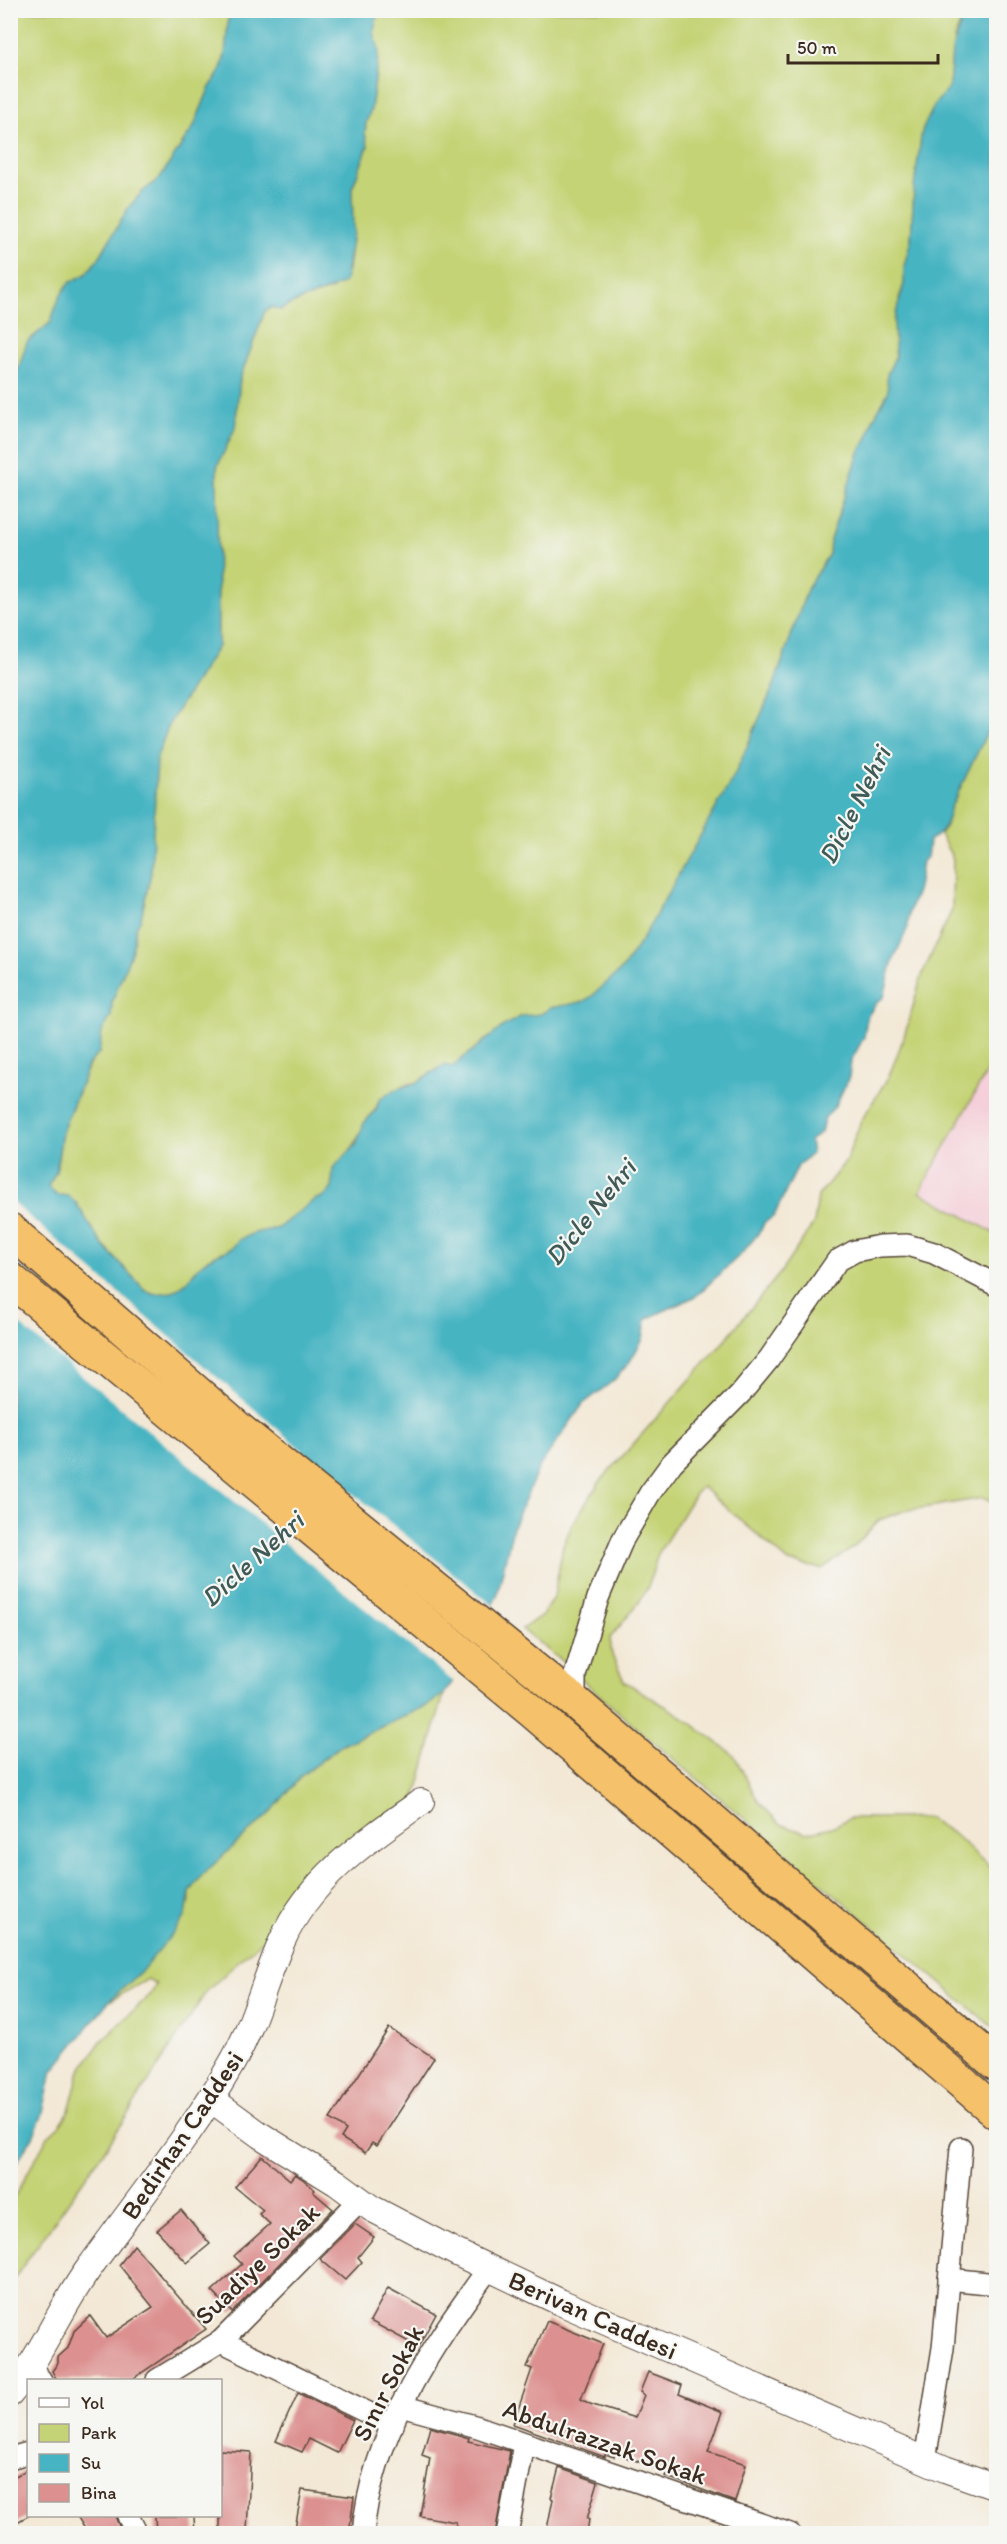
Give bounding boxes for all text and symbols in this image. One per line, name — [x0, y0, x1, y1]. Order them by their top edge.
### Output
scale bar — [788, 27, 938, 65]
text: 50 m — [797, 37, 837, 59]
water label: Dicle Nehri — [810, 738, 899, 869]
water label: Dicle Nehri — [537, 1150, 645, 1272]
water label: Dicle Nehri — [194, 1502, 313, 1614]
street label: Bedirhan Caddesi — [114, 2045, 250, 2225]
street label: Suadiye Sokak — [188, 2196, 327, 2332]
street label: Berivan Caddesi — [504, 2263, 682, 2367]
street label: Sınır Sokak — [345, 2319, 431, 2446]
legend — [27, 2379, 222, 2517]
text: Yol — [81, 2392, 104, 2414]
street label: Abdulrazzak Sokak — [499, 2392, 711, 2492]
text: Park — [81, 2422, 116, 2444]
text: Su — [81, 2452, 101, 2474]
text: Bina — [81, 2482, 116, 2504]

